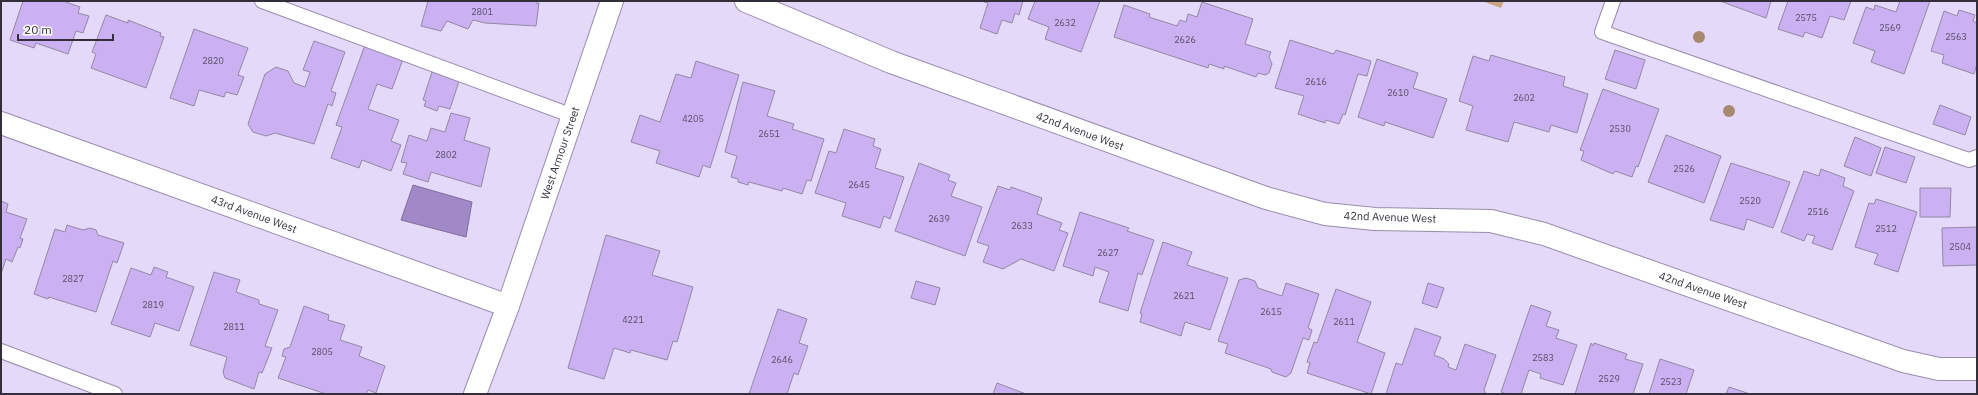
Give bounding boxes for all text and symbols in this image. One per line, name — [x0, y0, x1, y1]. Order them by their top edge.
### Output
house number: 2801 — [471, 6, 493, 17]
house number: 2575 — [1795, 12, 1817, 23]
scale bar — [18, 16, 113, 42]
house number: 2632 — [1054, 17, 1076, 28]
text: 20 m — [24, 22, 52, 37]
house number: 2569 — [1879, 22, 1901, 33]
house number: 2563 — [1945, 31, 1967, 42]
house number: 2626 — [1174, 34, 1196, 45]
house number: 2820 — [202, 55, 224, 66]
house number: 2616 — [1305, 76, 1327, 87]
house number: 2610 — [1387, 87, 1409, 98]
house number: 2602 — [1513, 92, 1535, 103]
street label: West Armour Street — [538, 105, 583, 201]
street label: 42nd Avenue West — [1034, 109, 1126, 153]
house number: 4205 — [682, 113, 704, 124]
house number: 2530 — [1609, 123, 1631, 134]
house number: 2651 — [758, 128, 780, 139]
house number: 2802 — [435, 149, 457, 160]
house number: 2526 — [1673, 163, 1695, 174]
house number: 2645 — [848, 179, 870, 190]
street label: 43rd Avenue West — [209, 192, 299, 236]
house number: 2520 — [1739, 195, 1761, 206]
house number: 2516 — [1807, 206, 1829, 217]
street label: 42nd Avenue West — [1343, 208, 1437, 226]
house number: 2639 — [928, 213, 950, 224]
house number: 2633 — [1011, 220, 1033, 231]
house number: 2512 — [1875, 223, 1897, 234]
house number: 2504 — [1949, 241, 1971, 252]
house number: 2627 — [1097, 247, 1119, 258]
street label: 42nd Avenue West — [1657, 268, 1749, 312]
house number: 2827 — [62, 273, 84, 284]
house number: 2621 — [1173, 290, 1195, 301]
house number: 2819 — [142, 299, 164, 310]
house number: 2615 — [1260, 306, 1282, 317]
house number: 4221 — [622, 314, 644, 325]
house number: 2611 — [1333, 316, 1355, 327]
house number: 2811 — [223, 321, 245, 332]
house number: 2805 — [311, 346, 333, 357]
house number: 2583 — [1532, 352, 1554, 363]
house number: 2646 — [771, 354, 793, 365]
house number: 2529 — [1598, 373, 1620, 384]
house number: 2523 — [1660, 376, 1682, 387]

